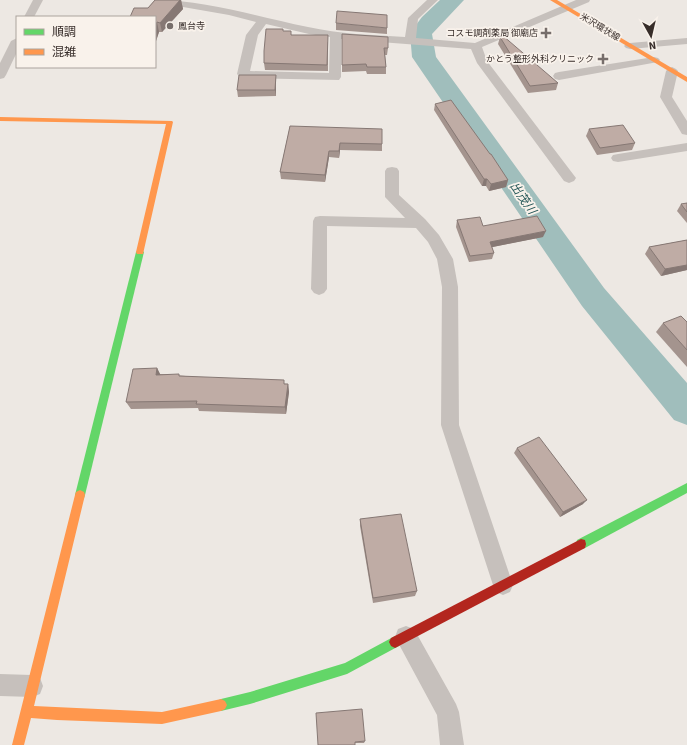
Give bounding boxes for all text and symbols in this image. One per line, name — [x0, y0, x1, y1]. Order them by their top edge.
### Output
street label: 米沢環状線 — [577, 10, 623, 45]
legend — [16, 16, 156, 68]
north arrow — [631, 16, 671, 56]
place label: 鳳台寺 — [178, 20, 205, 33]
marker: 鳳台寺 — [165, 21, 175, 31]
text: 順調 — [52, 24, 76, 41]
place label: コスモ調剤薬局 御廟店 — [446, 27, 538, 40]
marker: コスモ調剤薬局 御廟店 — [541, 28, 551, 38]
text: N — [648, 37, 657, 53]
text: 混雑 — [52, 44, 76, 61]
place label: かとう整形外科クリニック — [486, 53, 594, 66]
marker: かとう整形外科クリニック — [597, 53, 609, 65]
water label: 出茂川 — [505, 179, 541, 220]

